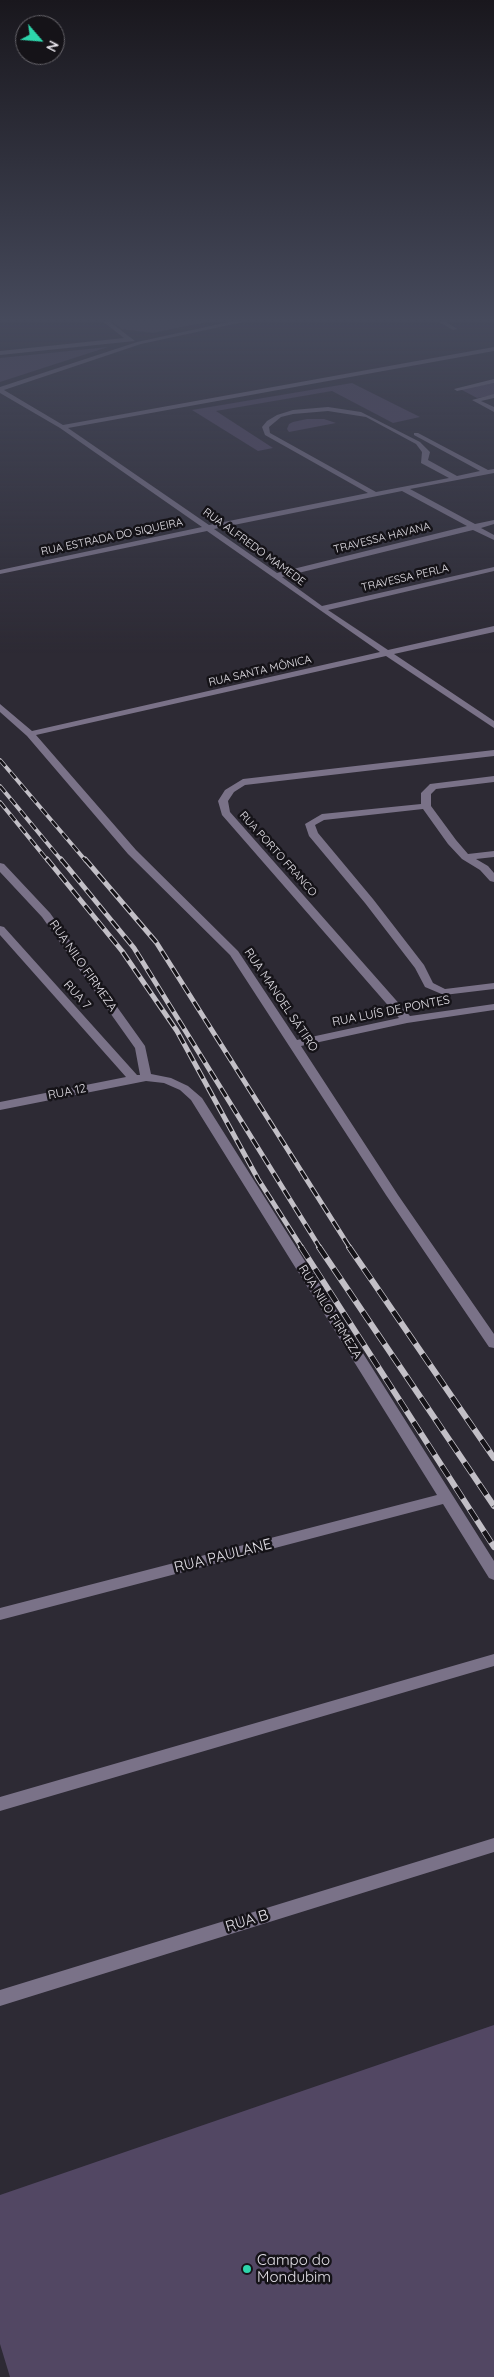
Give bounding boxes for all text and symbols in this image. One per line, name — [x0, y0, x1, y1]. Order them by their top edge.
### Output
north arrow — [15, 15, 65, 65]
text: N — [42, 38, 63, 55]
street label: RUA ALFREDO MAMEDE — [200, 506, 308, 588]
street label: RUA ESTRADA DO SIQUEIRA — [40, 515, 184, 559]
street label: TRAVESSA HAVANA — [332, 520, 432, 556]
street label: TRAVESSA PERLA — [360, 562, 450, 594]
street label: RUA SANTA MÔNICA — [207, 653, 313, 689]
street label: RUA PORTO FRANCO — [236, 809, 320, 899]
street label: RUA NILO FIRMEZA — [46, 918, 120, 1014]
street label: RUA MANOEL SÁTIRO — [241, 946, 321, 1054]
street label: RUA 7 — [60, 978, 94, 1012]
street label: RUA LUÍS DE PONTES — [331, 993, 451, 1029]
street label: RUA 12 — [47, 1081, 87, 1103]
street label: RUA NILO FIRMEZA — [295, 1262, 365, 1362]
street label: RUA PAULANE — [172, 1535, 274, 1577]
street label: RUA B — [223, 1906, 271, 1936]
place label: Campo do Mondubim — [257, 2251, 331, 2286]
marker: Campo do Mondubim — [241, 2263, 253, 2275]

